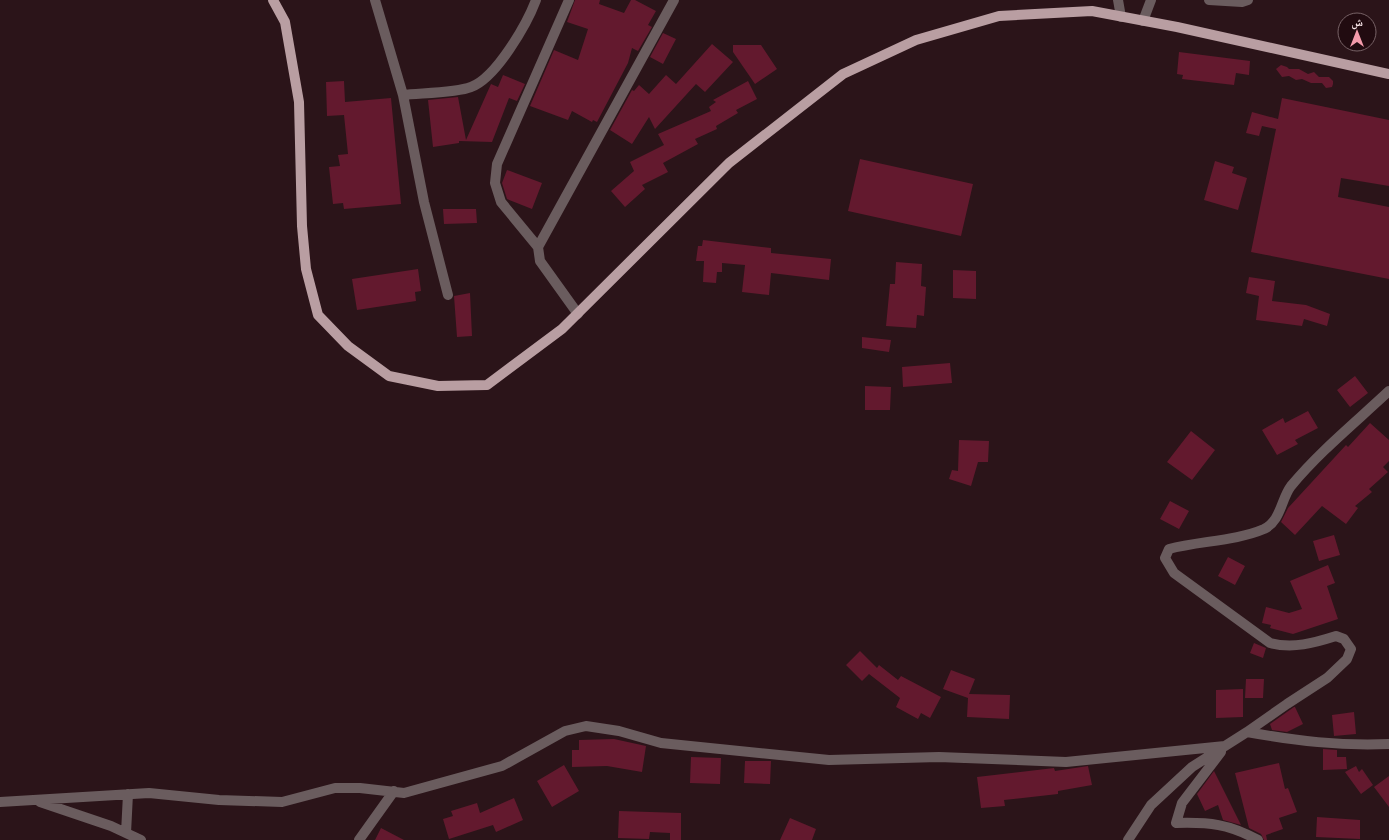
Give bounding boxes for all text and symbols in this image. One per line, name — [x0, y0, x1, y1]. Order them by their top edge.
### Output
north arrow — [1337, 12, 1377, 52]
text: ش — [1351, 16, 1363, 30]

